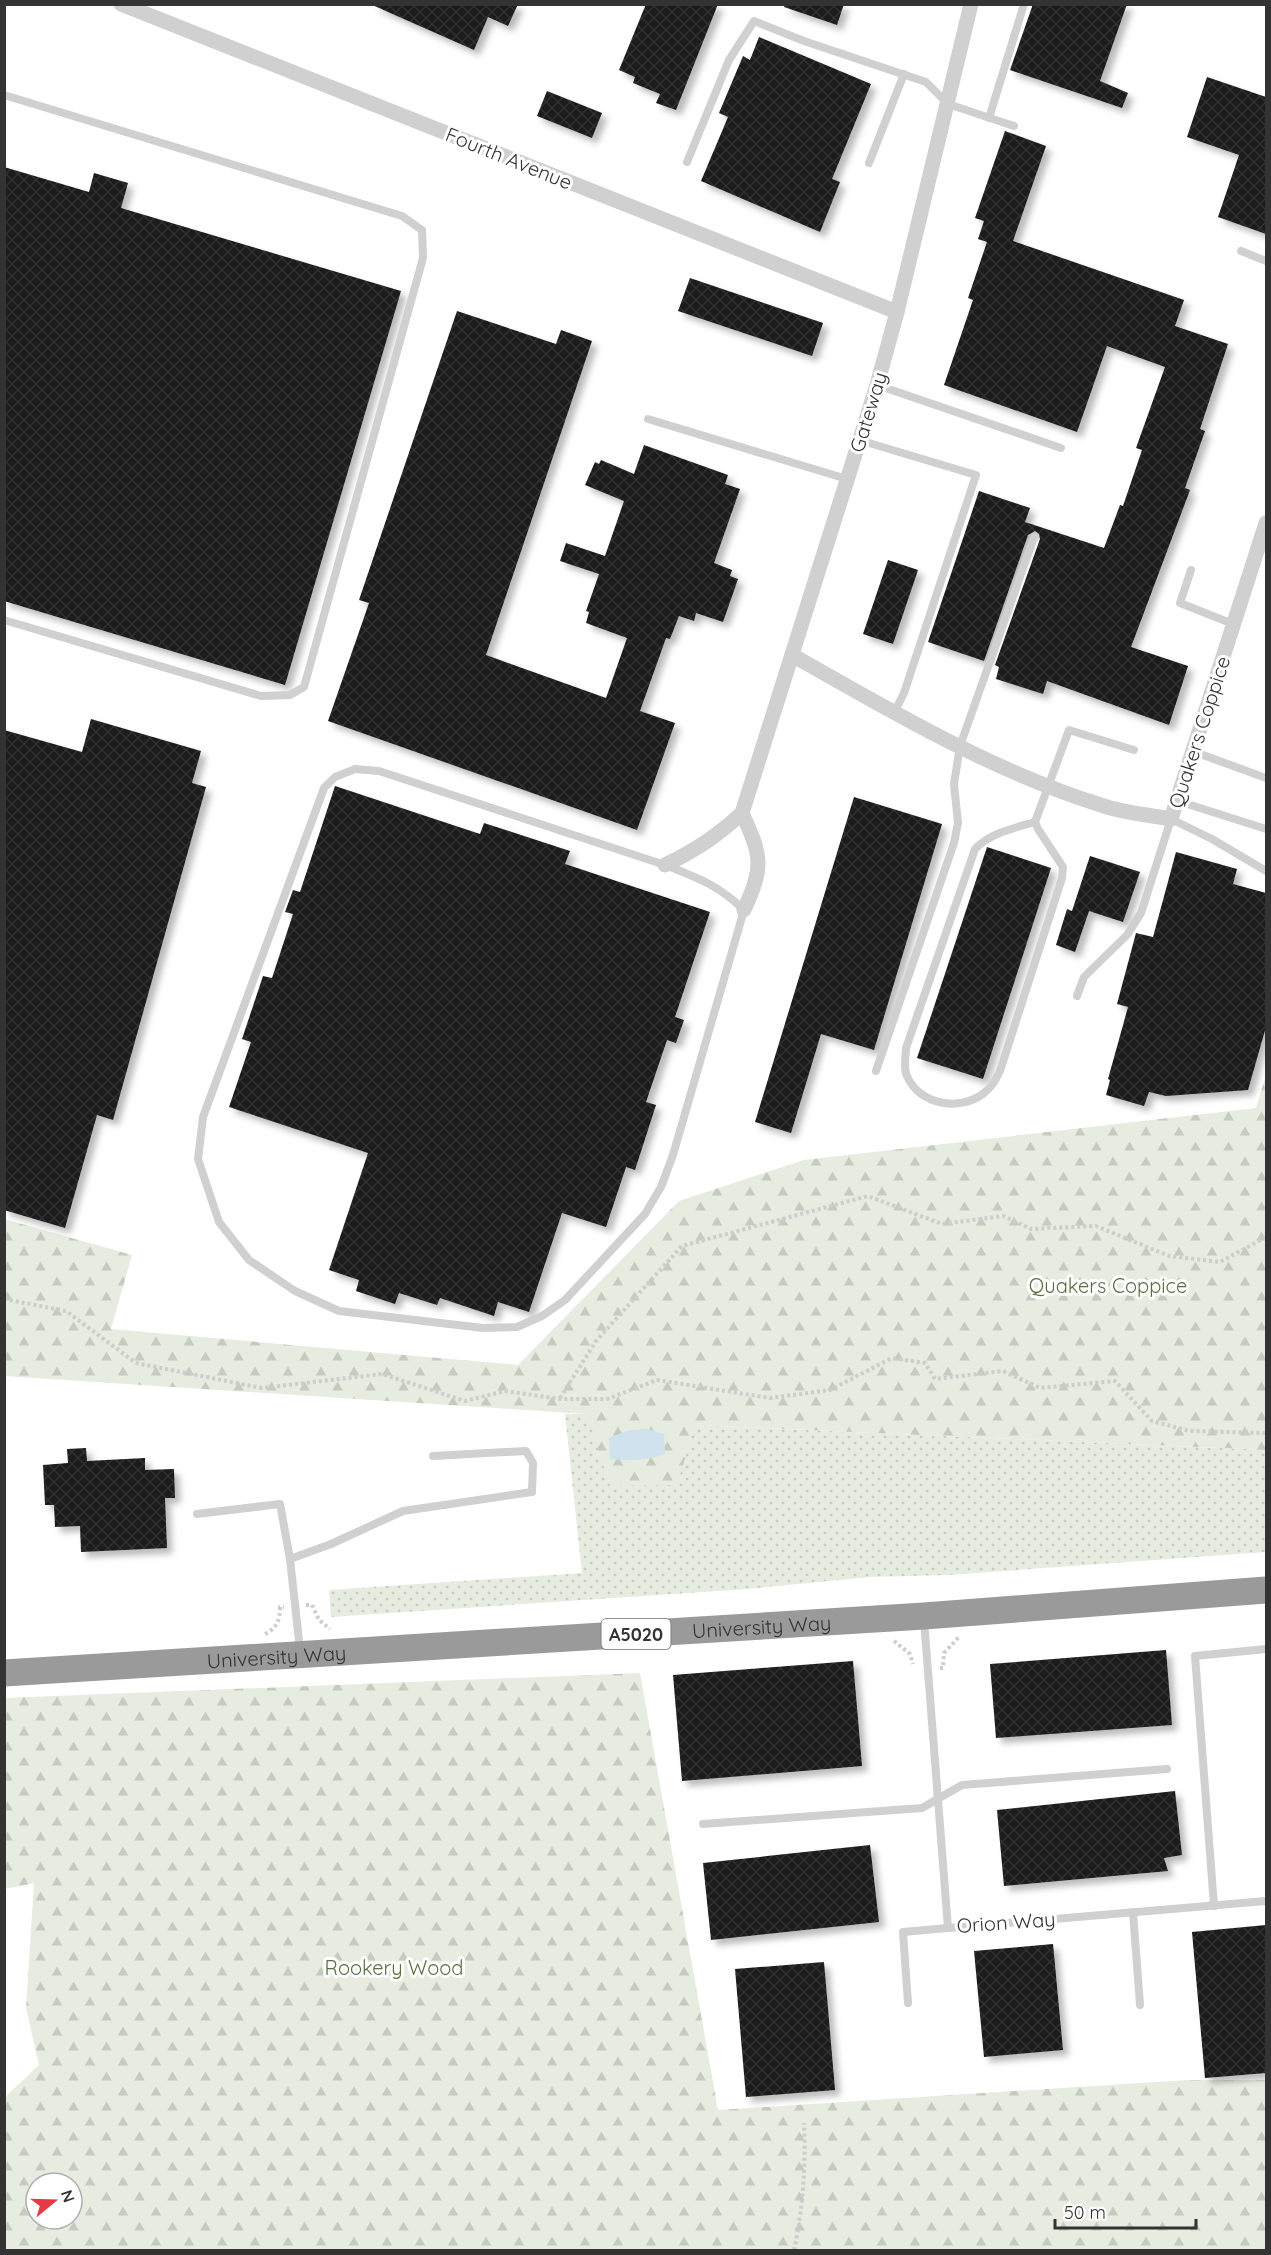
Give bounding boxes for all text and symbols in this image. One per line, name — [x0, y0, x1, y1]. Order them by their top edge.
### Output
street label: Fourth Avenue — [442, 121, 576, 195]
street label: Gateway — [844, 369, 892, 455]
street label: Quakers Coppice — [1163, 653, 1235, 811]
park label: Quakers Coppice — [1029, 1273, 1187, 1298]
street label: University Way — [691, 1609, 832, 1643]
road number: A5020 — [602, 1619, 670, 1649]
street label: University Way — [206, 1639, 347, 1673]
street label: Orion Way — [956, 1906, 1056, 1938]
park label: Rookery Wood — [325, 1955, 463, 1980]
north arrow — [24, 2171, 84, 2231]
text: N — [57, 2187, 80, 2205]
scale bar — [1055, 2192, 1196, 2230]
text: 50 m — [1064, 2201, 1106, 2224]

